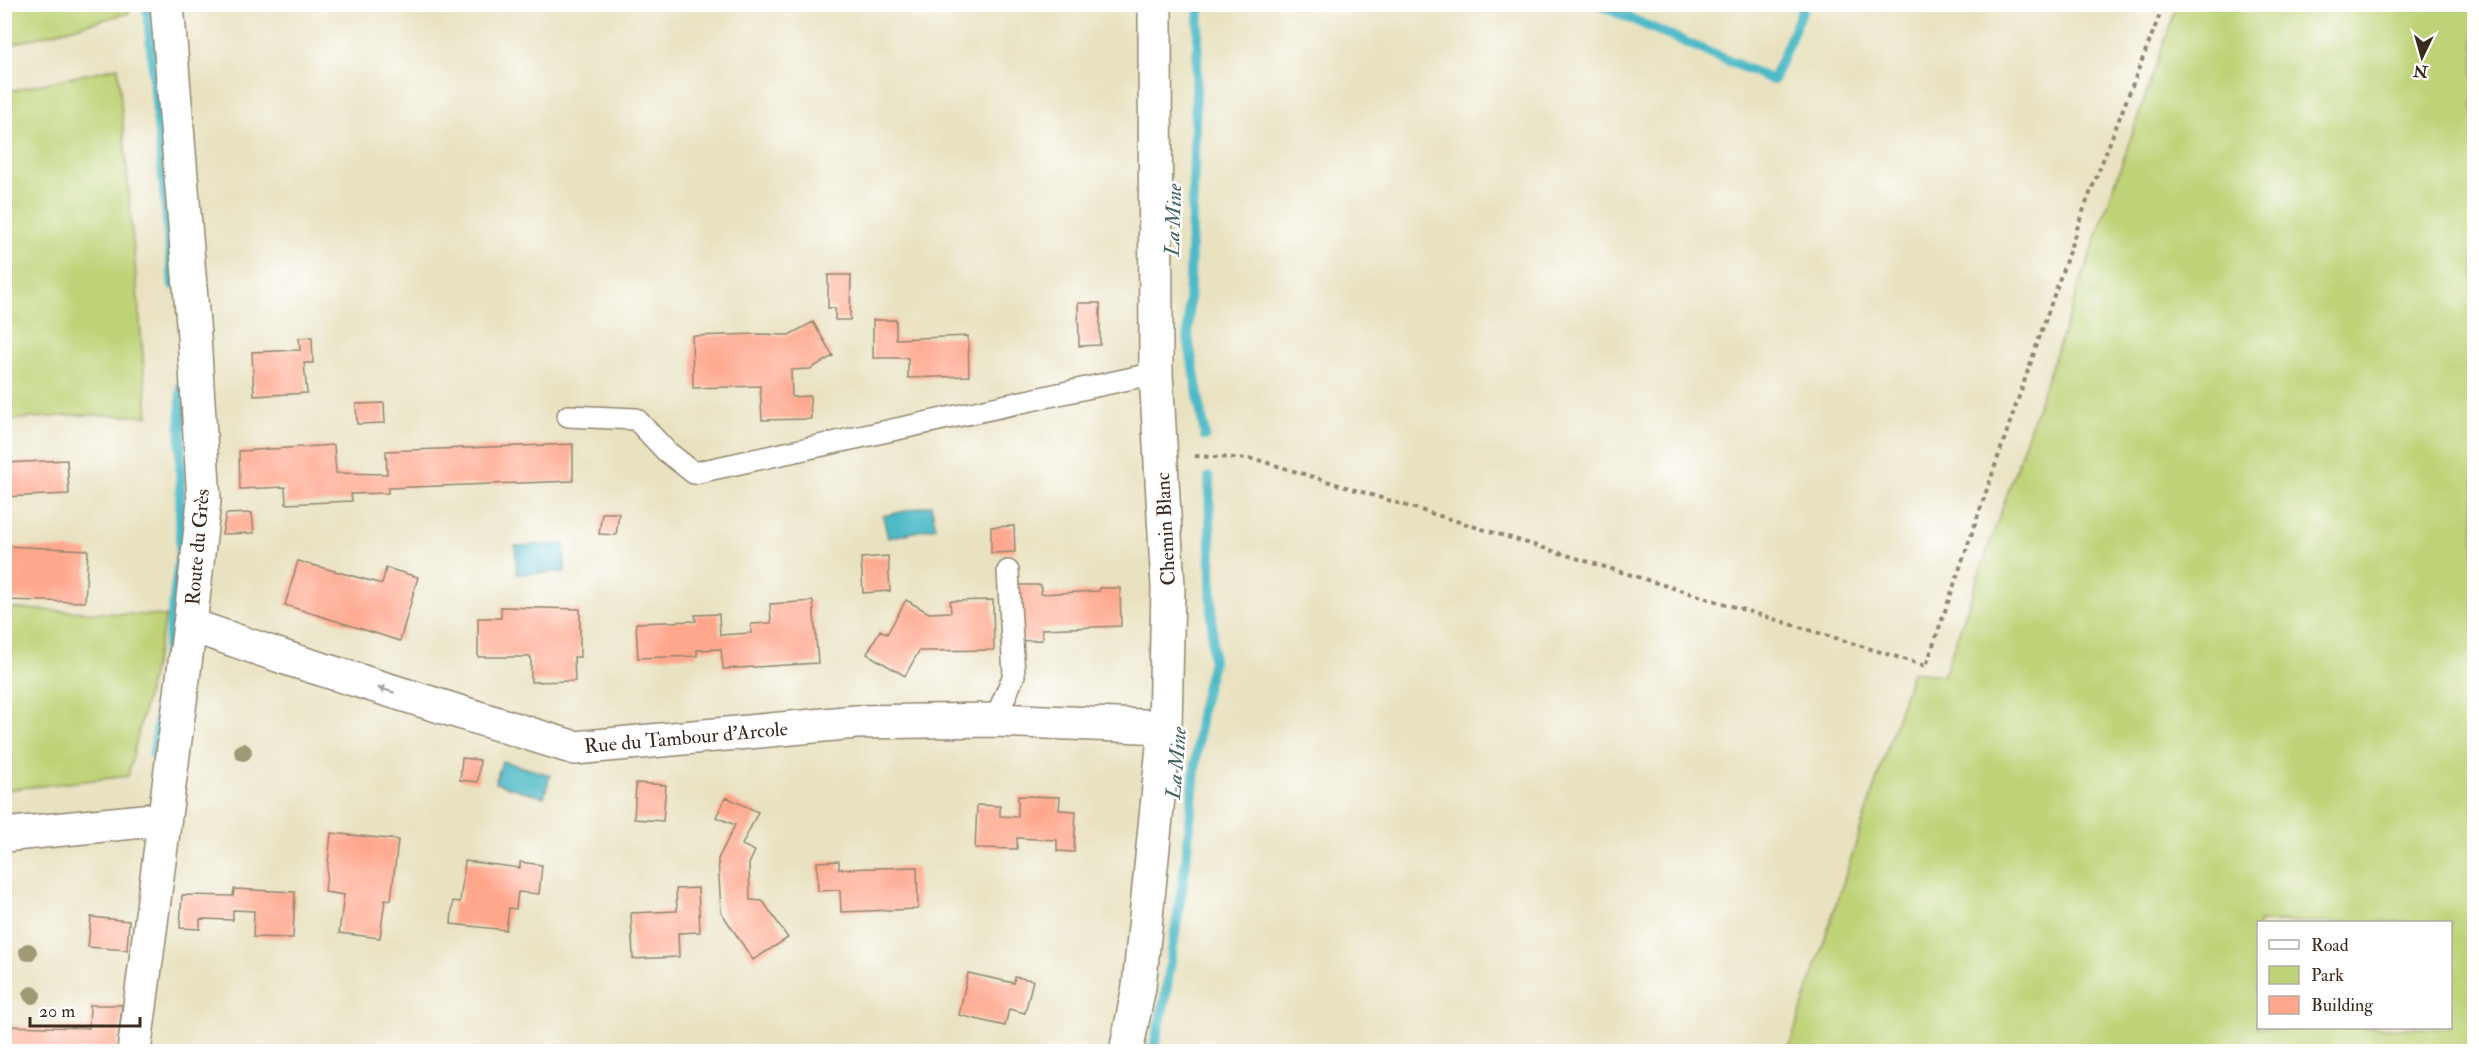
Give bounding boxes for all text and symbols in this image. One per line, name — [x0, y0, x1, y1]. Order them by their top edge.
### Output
north arrow — [2392, 27, 2452, 87]
text: N — [2412, 60, 2430, 82]
water label: La Mine — [1159, 182, 1188, 258]
street label: Chemin Blanc — [1150, 472, 1181, 586]
street label: Route du Grès — [180, 488, 215, 606]
one-way arrow — [377, 685, 395, 694]
street label: Rue du Tambour d'Arcole — [583, 716, 789, 759]
water label: La Mine — [1160, 725, 1193, 801]
legend — [2257, 921, 2452, 1029]
text: Road — [2311, 934, 2349, 957]
text: Park — [2311, 964, 2344, 987]
scale bar — [30, 990, 140, 1028]
text: Building — [2311, 994, 2374, 1017]
text: 20 m — [39, 1000, 75, 1023]

